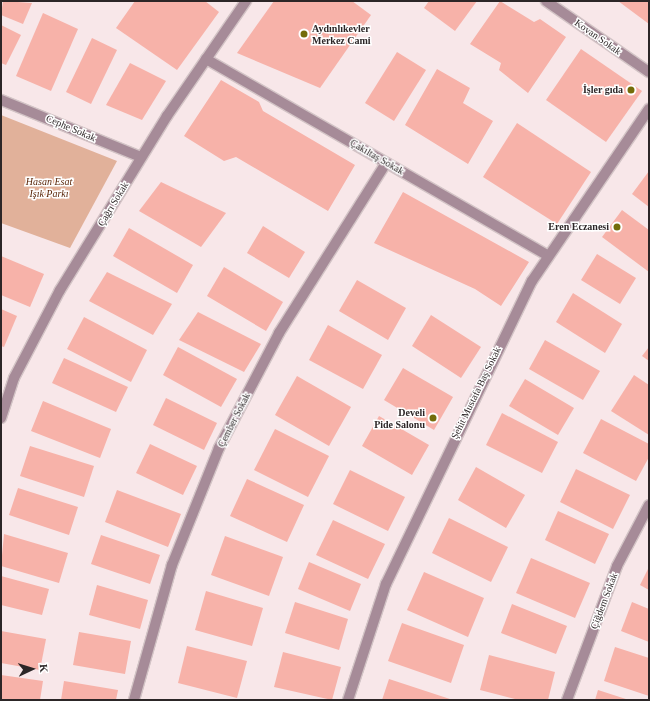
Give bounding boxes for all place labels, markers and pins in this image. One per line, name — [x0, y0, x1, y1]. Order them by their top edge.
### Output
place label: Aydınlıkevler Merkez Cami — [312, 22, 371, 46]
marker: Aydınlıkevler Merkez Cami — [299, 29, 309, 39]
place label: İşler gıda — [583, 84, 623, 96]
marker: İşler gıda — [626, 85, 636, 95]
place label: Eren Eczanesi — [548, 221, 609, 233]
marker: Eren Eczanesi — [612, 222, 622, 232]
place label: Develi Pide Salonu — [374, 406, 425, 430]
marker: Develi Pide Salonu — [428, 413, 438, 423]

